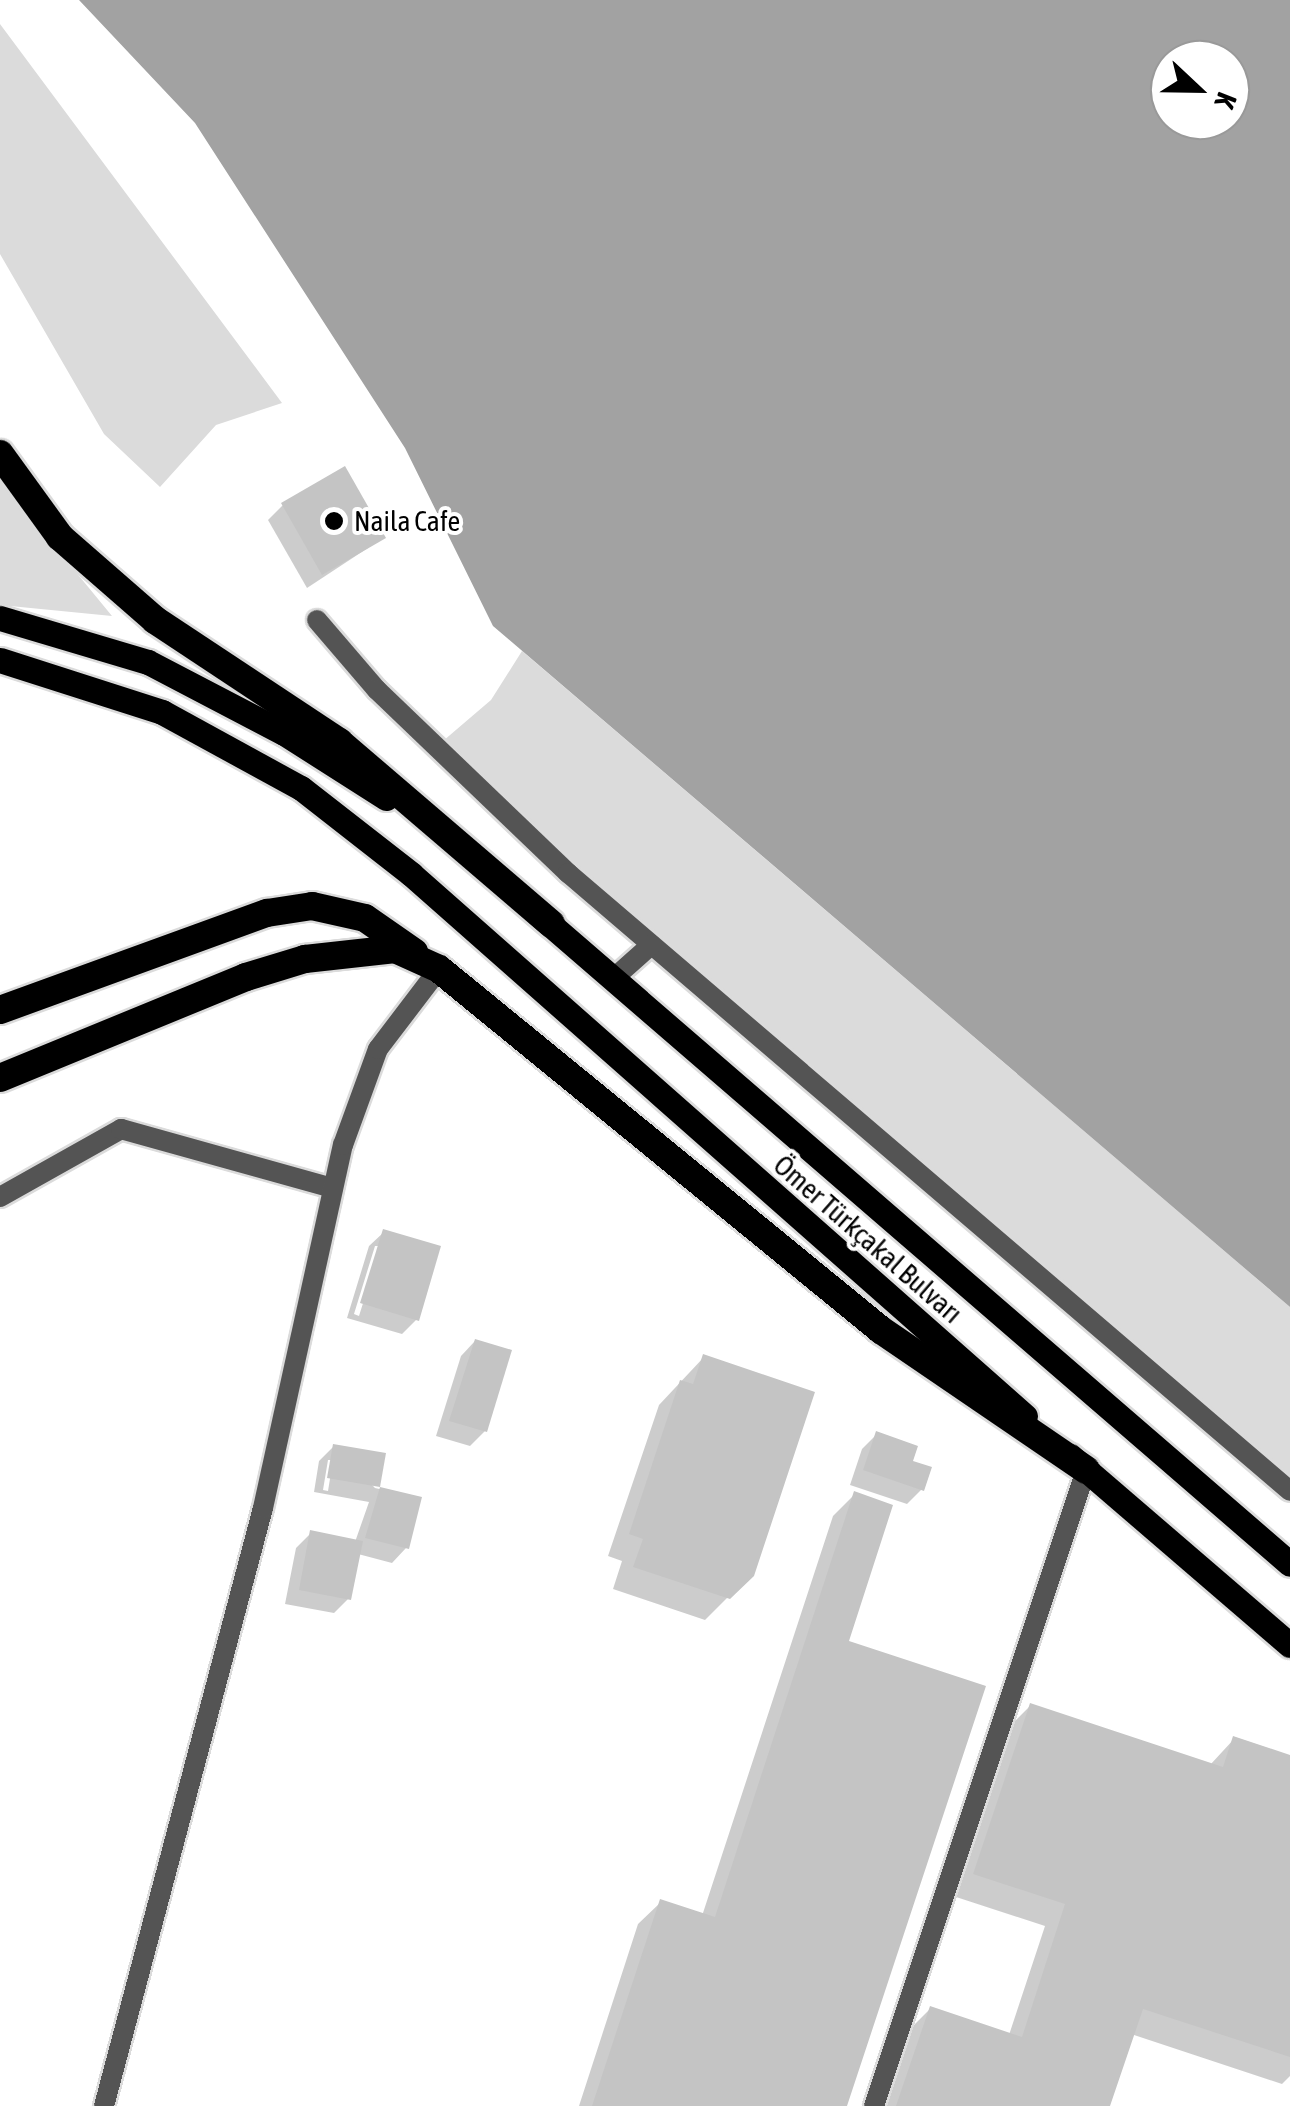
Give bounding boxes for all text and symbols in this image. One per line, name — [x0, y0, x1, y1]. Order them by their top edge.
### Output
north arrow — [1150, 40, 1250, 140]
text: K — [1209, 88, 1243, 113]
place label: Naila Cafe — [354, 504, 460, 538]
marker: Naila Cafe — [323, 510, 345, 532]
street label: Ömer Türkçakal Bulvarı — [767, 1148, 969, 1330]

